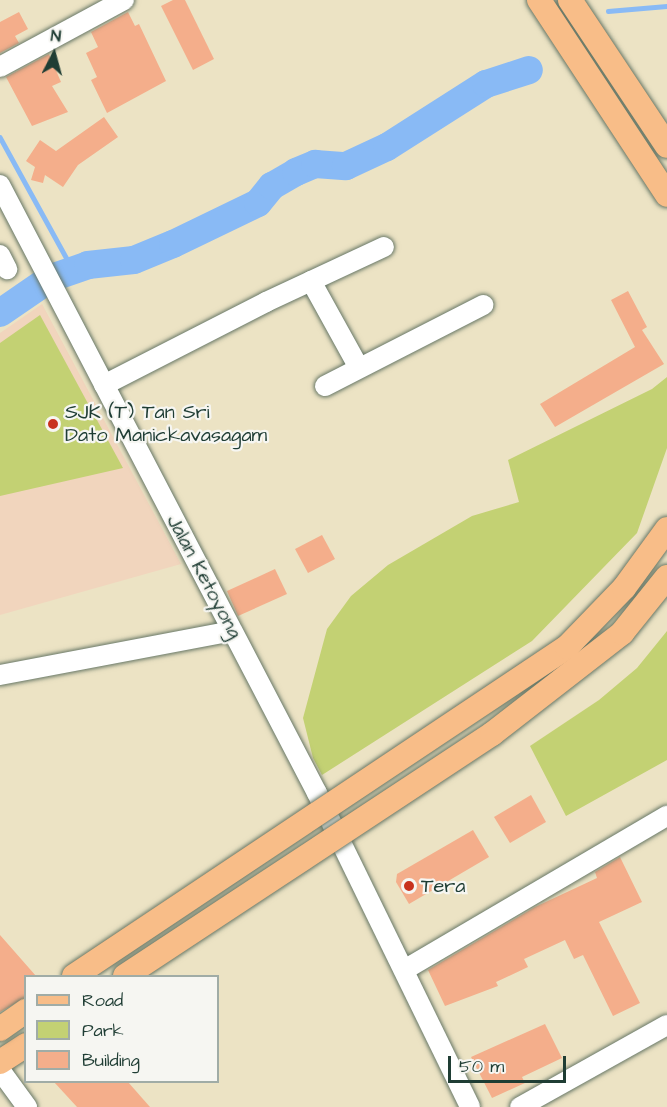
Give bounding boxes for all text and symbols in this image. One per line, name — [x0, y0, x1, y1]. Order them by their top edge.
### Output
north arrow — [24, 24, 84, 84]
text: N — [50, 25, 62, 48]
place label: SJK (T) Tan Sri Dato Manickavasagam — [65, 400, 267, 447]
marker: SJK (T) Tan Sri Dato Manickavasagam — [46, 417, 60, 431]
street label: Jalan Ketoyong — [161, 511, 247, 643]
place label: Tera — [421, 874, 465, 898]
marker: Tera — [402, 879, 416, 893]
legend — [24, 975, 219, 1083]
text: Road — [82, 988, 123, 1013]
text: Park — [82, 1018, 124, 1043]
scale bar — [451, 1044, 570, 1082]
text: Building — [82, 1048, 140, 1073]
text: 50 m — [459, 1054, 504, 1079]

